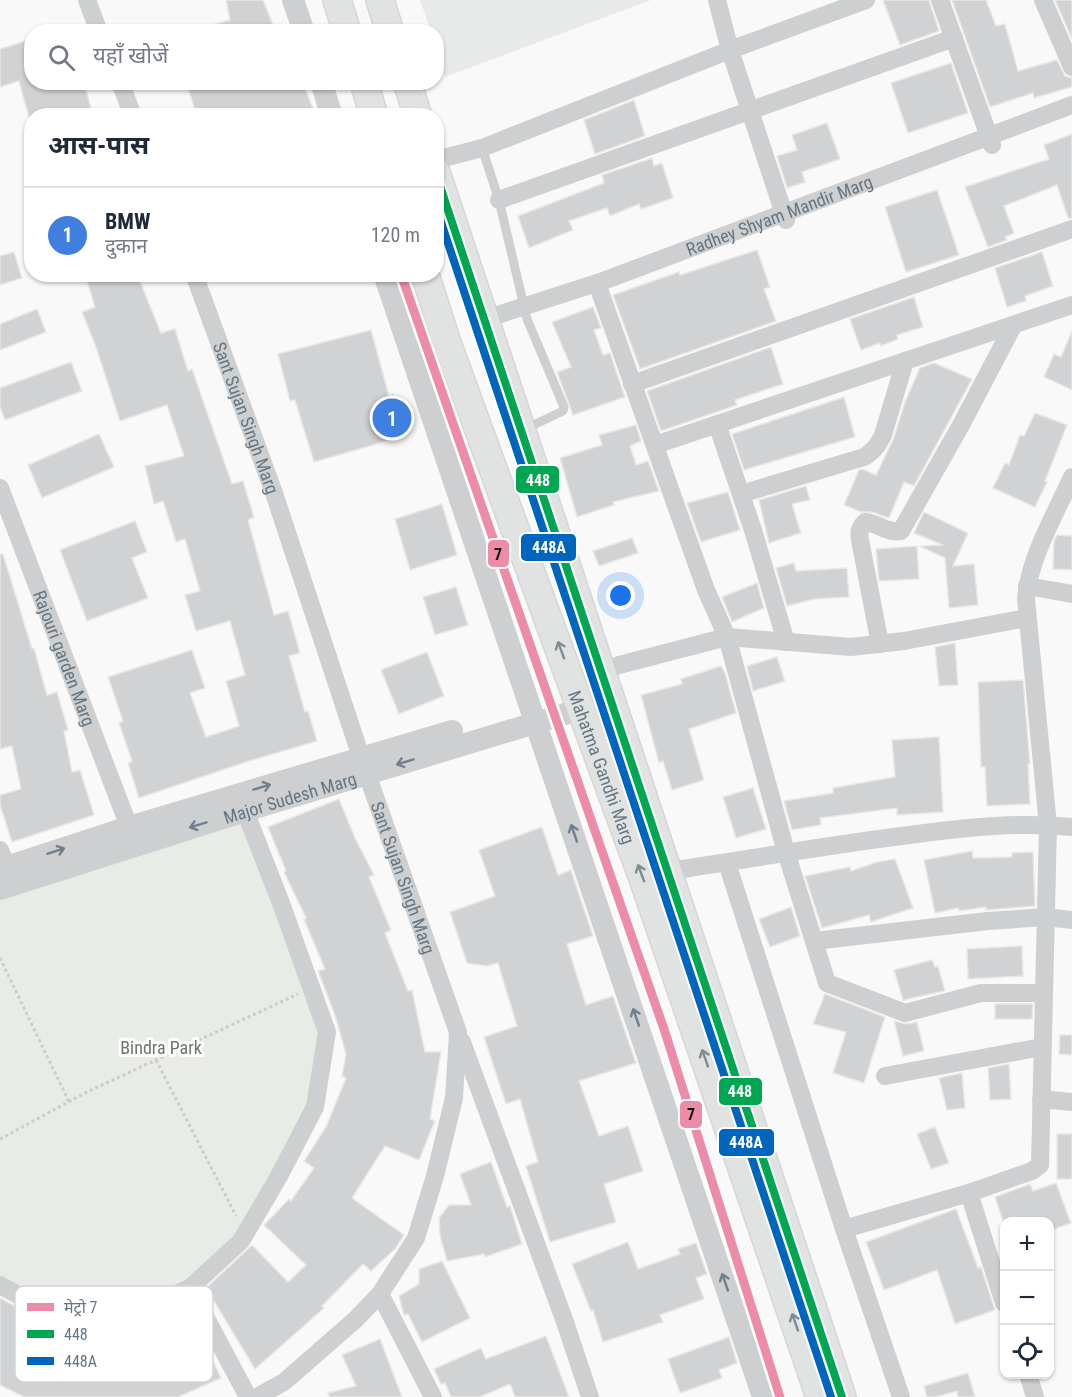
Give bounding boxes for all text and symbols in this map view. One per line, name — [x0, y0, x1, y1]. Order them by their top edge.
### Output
search box — [24, 24, 444, 90]
icon: search — [45, 41, 78, 74]
text: यहाँ खोजें — [93, 43, 168, 68]
text: आस-पास — [48, 130, 149, 160]
street label: Radhey Shyam Mandir Marg — [683, 170, 875, 259]
text: BMW — [105, 209, 151, 234]
text: 1 — [62, 223, 73, 247]
text: 120 m — [371, 223, 420, 247]
text: दुकान — [105, 234, 147, 258]
street label: Sant Sujan Singh Marg — [209, 339, 284, 497]
pin: 1 — [372, 396, 412, 440]
line badge: 448 — [515, 465, 560, 494]
text: 448 — [526, 471, 550, 490]
line badge: 448A — [520, 533, 577, 562]
text: 448A — [532, 538, 566, 557]
line badge: 7 — [487, 539, 510, 568]
text: 7 — [494, 545, 502, 564]
your location — [606, 581, 635, 610]
street label: Rajouri garden Marg — [29, 587, 100, 729]
one-way arrow — [554, 642, 565, 660]
street label: Mahatma Gandhi Marg — [565, 688, 640, 847]
one-way arrow — [396, 757, 415, 768]
street label: Major Sudesh Marg — [221, 767, 359, 828]
one-way arrow — [252, 781, 271, 792]
street label: Sant Sujan Singh Marg — [367, 799, 440, 957]
one-way arrow — [189, 820, 208, 831]
one-way arrow — [567, 824, 578, 842]
one-way arrow — [46, 845, 65, 856]
one-way arrow — [635, 864, 646, 883]
one-way arrow — [629, 1008, 640, 1027]
park label: Bindra Park — [120, 1037, 202, 1058]
one-way arrow — [698, 1049, 709, 1068]
line badge: 448 — [718, 1077, 763, 1106]
text: 448 — [728, 1082, 752, 1101]
line badge: 7 — [679, 1100, 703, 1129]
text: 7 — [687, 1105, 695, 1124]
line badge: 448A — [718, 1128, 775, 1157]
text: 448A — [729, 1133, 763, 1152]
map controls — [1000, 1217, 1054, 1379]
button: + — [1000, 1217, 1054, 1271]
button: − — [1000, 1271, 1054, 1325]
one-way arrow — [718, 1273, 729, 1292]
legend — [15, 1286, 213, 1382]
text: मेट्रो 7 — [64, 1298, 97, 1317]
one-way arrow — [788, 1313, 799, 1332]
text: 448 — [64, 1325, 88, 1344]
button: locate — [1000, 1325, 1054, 1379]
text: 448A — [64, 1352, 97, 1371]

